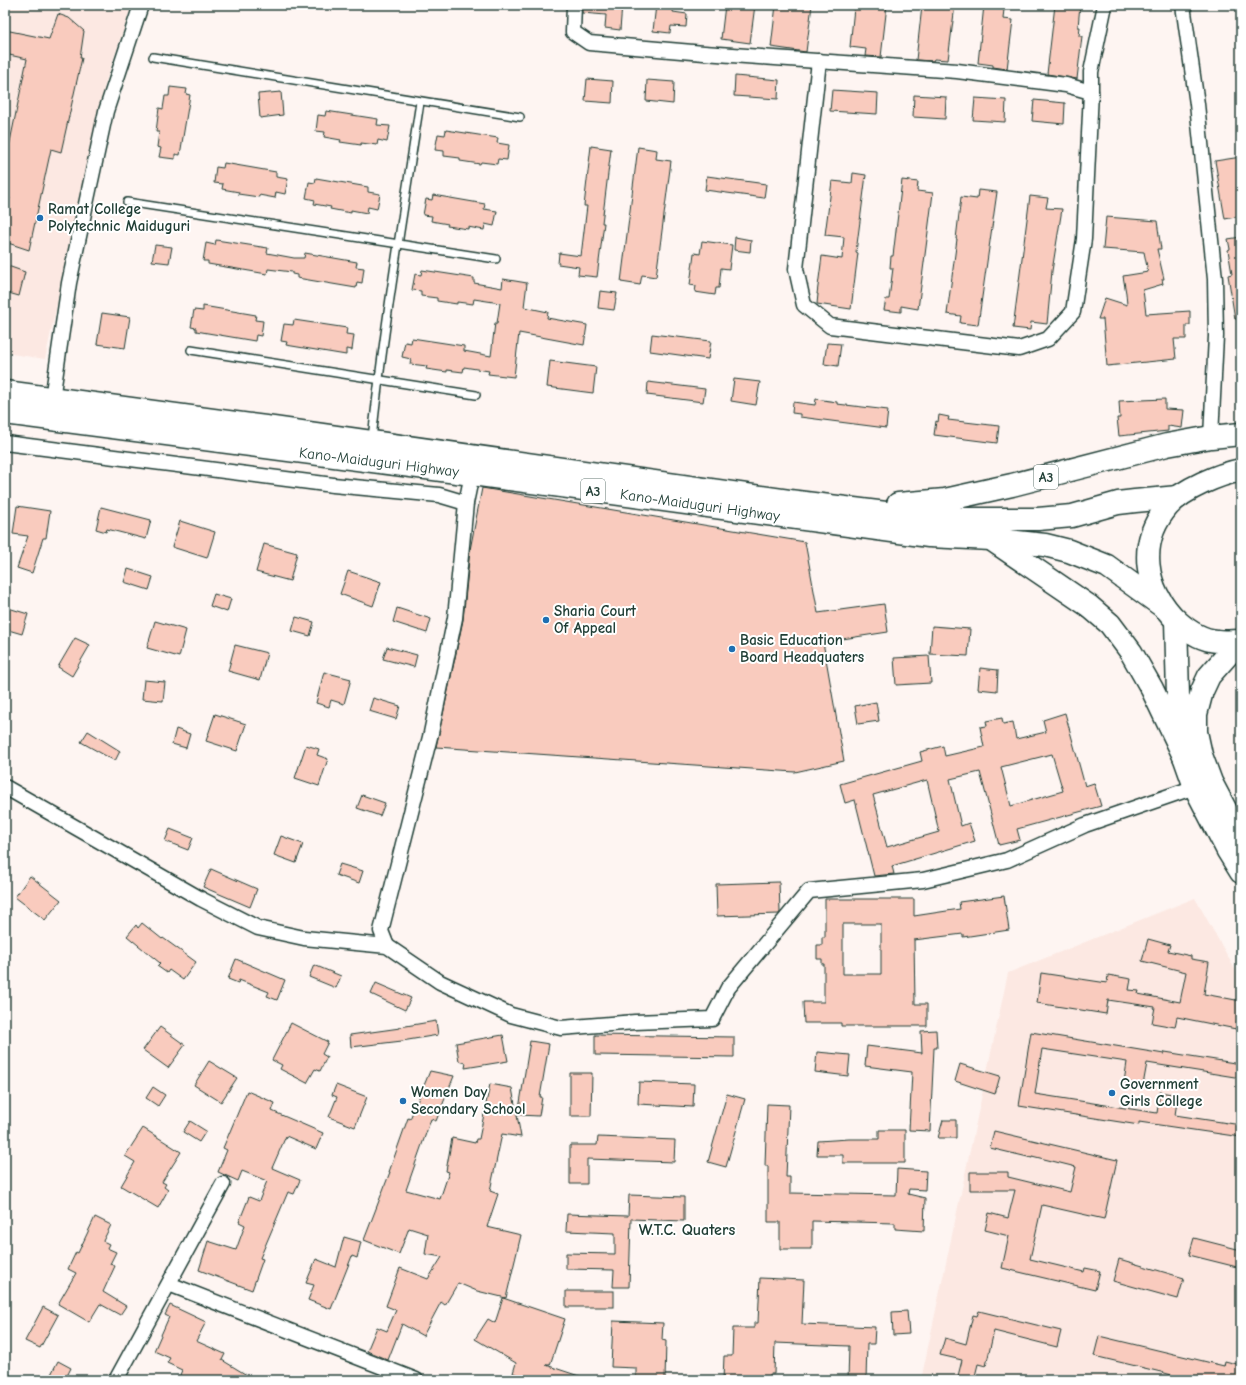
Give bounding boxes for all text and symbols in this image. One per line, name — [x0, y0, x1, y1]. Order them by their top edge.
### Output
place label: Ramat College Polytechnic Maiduguri — [48, 200, 190, 235]
marker: Ramat College Polytechnic Maiduguri — [35, 213, 45, 223]
street label: Kano-Maiduguri Highway — [298, 443, 460, 481]
road number: A3 — [1034, 465, 1058, 489]
road number: A3 — [581, 479, 605, 503]
street label: Kano-Maiduguri Highway — [619, 485, 781, 525]
place label: Sharia Court Of Appeal — [554, 602, 637, 637]
marker: Sharia Court Of Appeal — [541, 615, 551, 625]
place label: Basic Education Board Headquaters — [740, 631, 864, 666]
marker: Basic Education Board Headquaters — [727, 644, 737, 654]
place label: Government Girls College — [1120, 1075, 1202, 1110]
place label: Women Day Secondary School — [411, 1083, 525, 1118]
marker: Government Girls College — [1107, 1088, 1117, 1098]
marker: Women Day Secondary School — [398, 1096, 408, 1106]
district label: W.T.C. Quaters — [639, 1221, 735, 1239]

